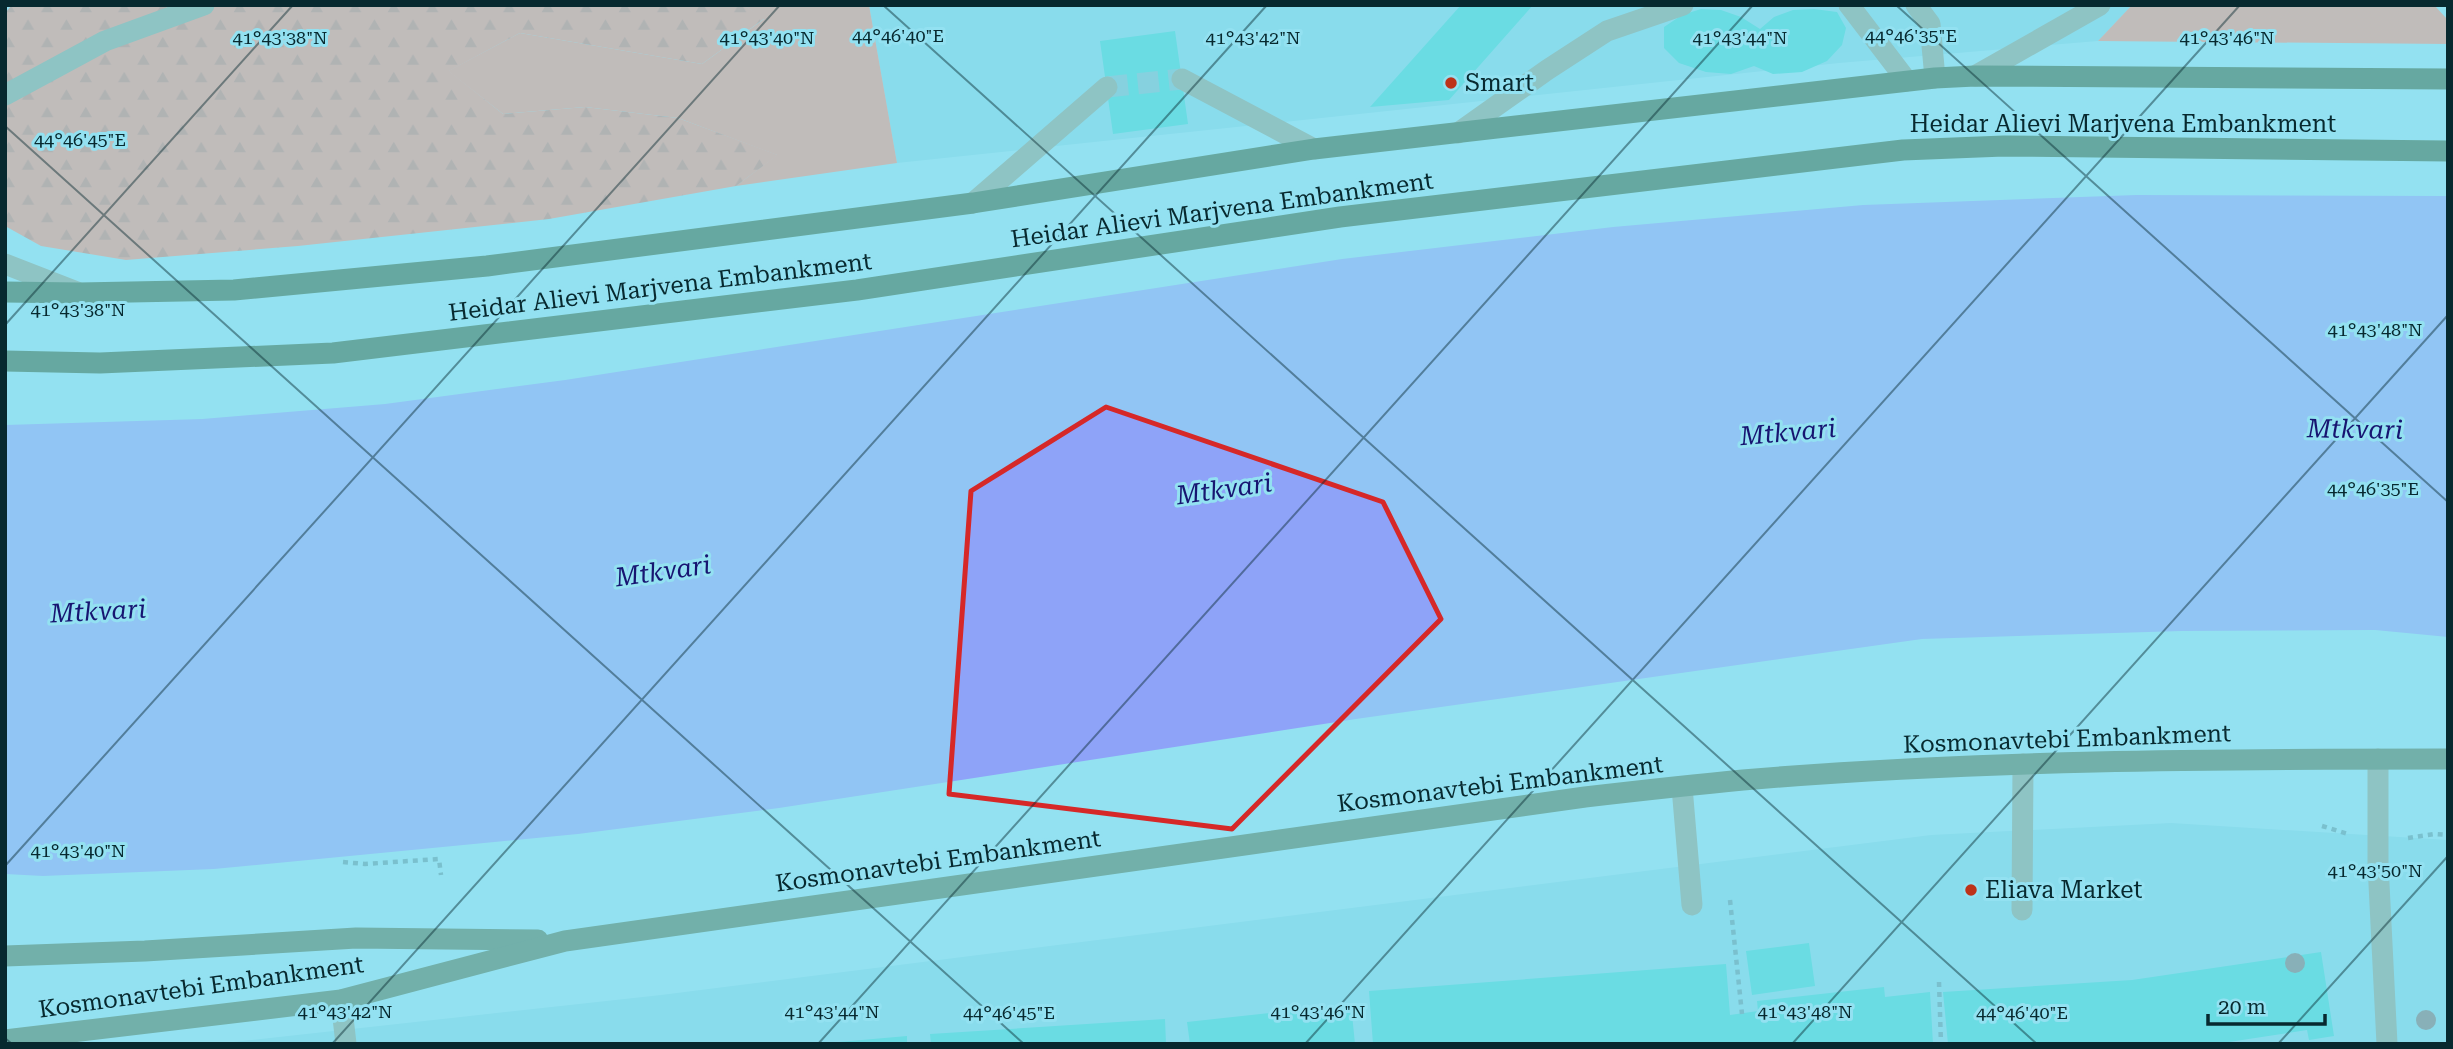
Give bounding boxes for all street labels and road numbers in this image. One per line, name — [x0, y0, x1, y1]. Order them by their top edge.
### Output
street label: Heidar Alievi Marjvena Embankment — [1910, 110, 2336, 138]
street label: Heidar Alievi Marjvena Embankment — [1009, 166, 1435, 254]
street label: Heidar Alievi Marjvena Embankment — [447, 247, 873, 327]
street label: Kosmonavtebi Embankment — [1903, 719, 2231, 759]
street label: Kosmonavtebi Embankment — [1335, 750, 1665, 818]
street label: Kosmonavtebi Embankment — [774, 824, 1102, 898]
street label: Kosmonavtebi Embankment — [37, 950, 365, 1024]

